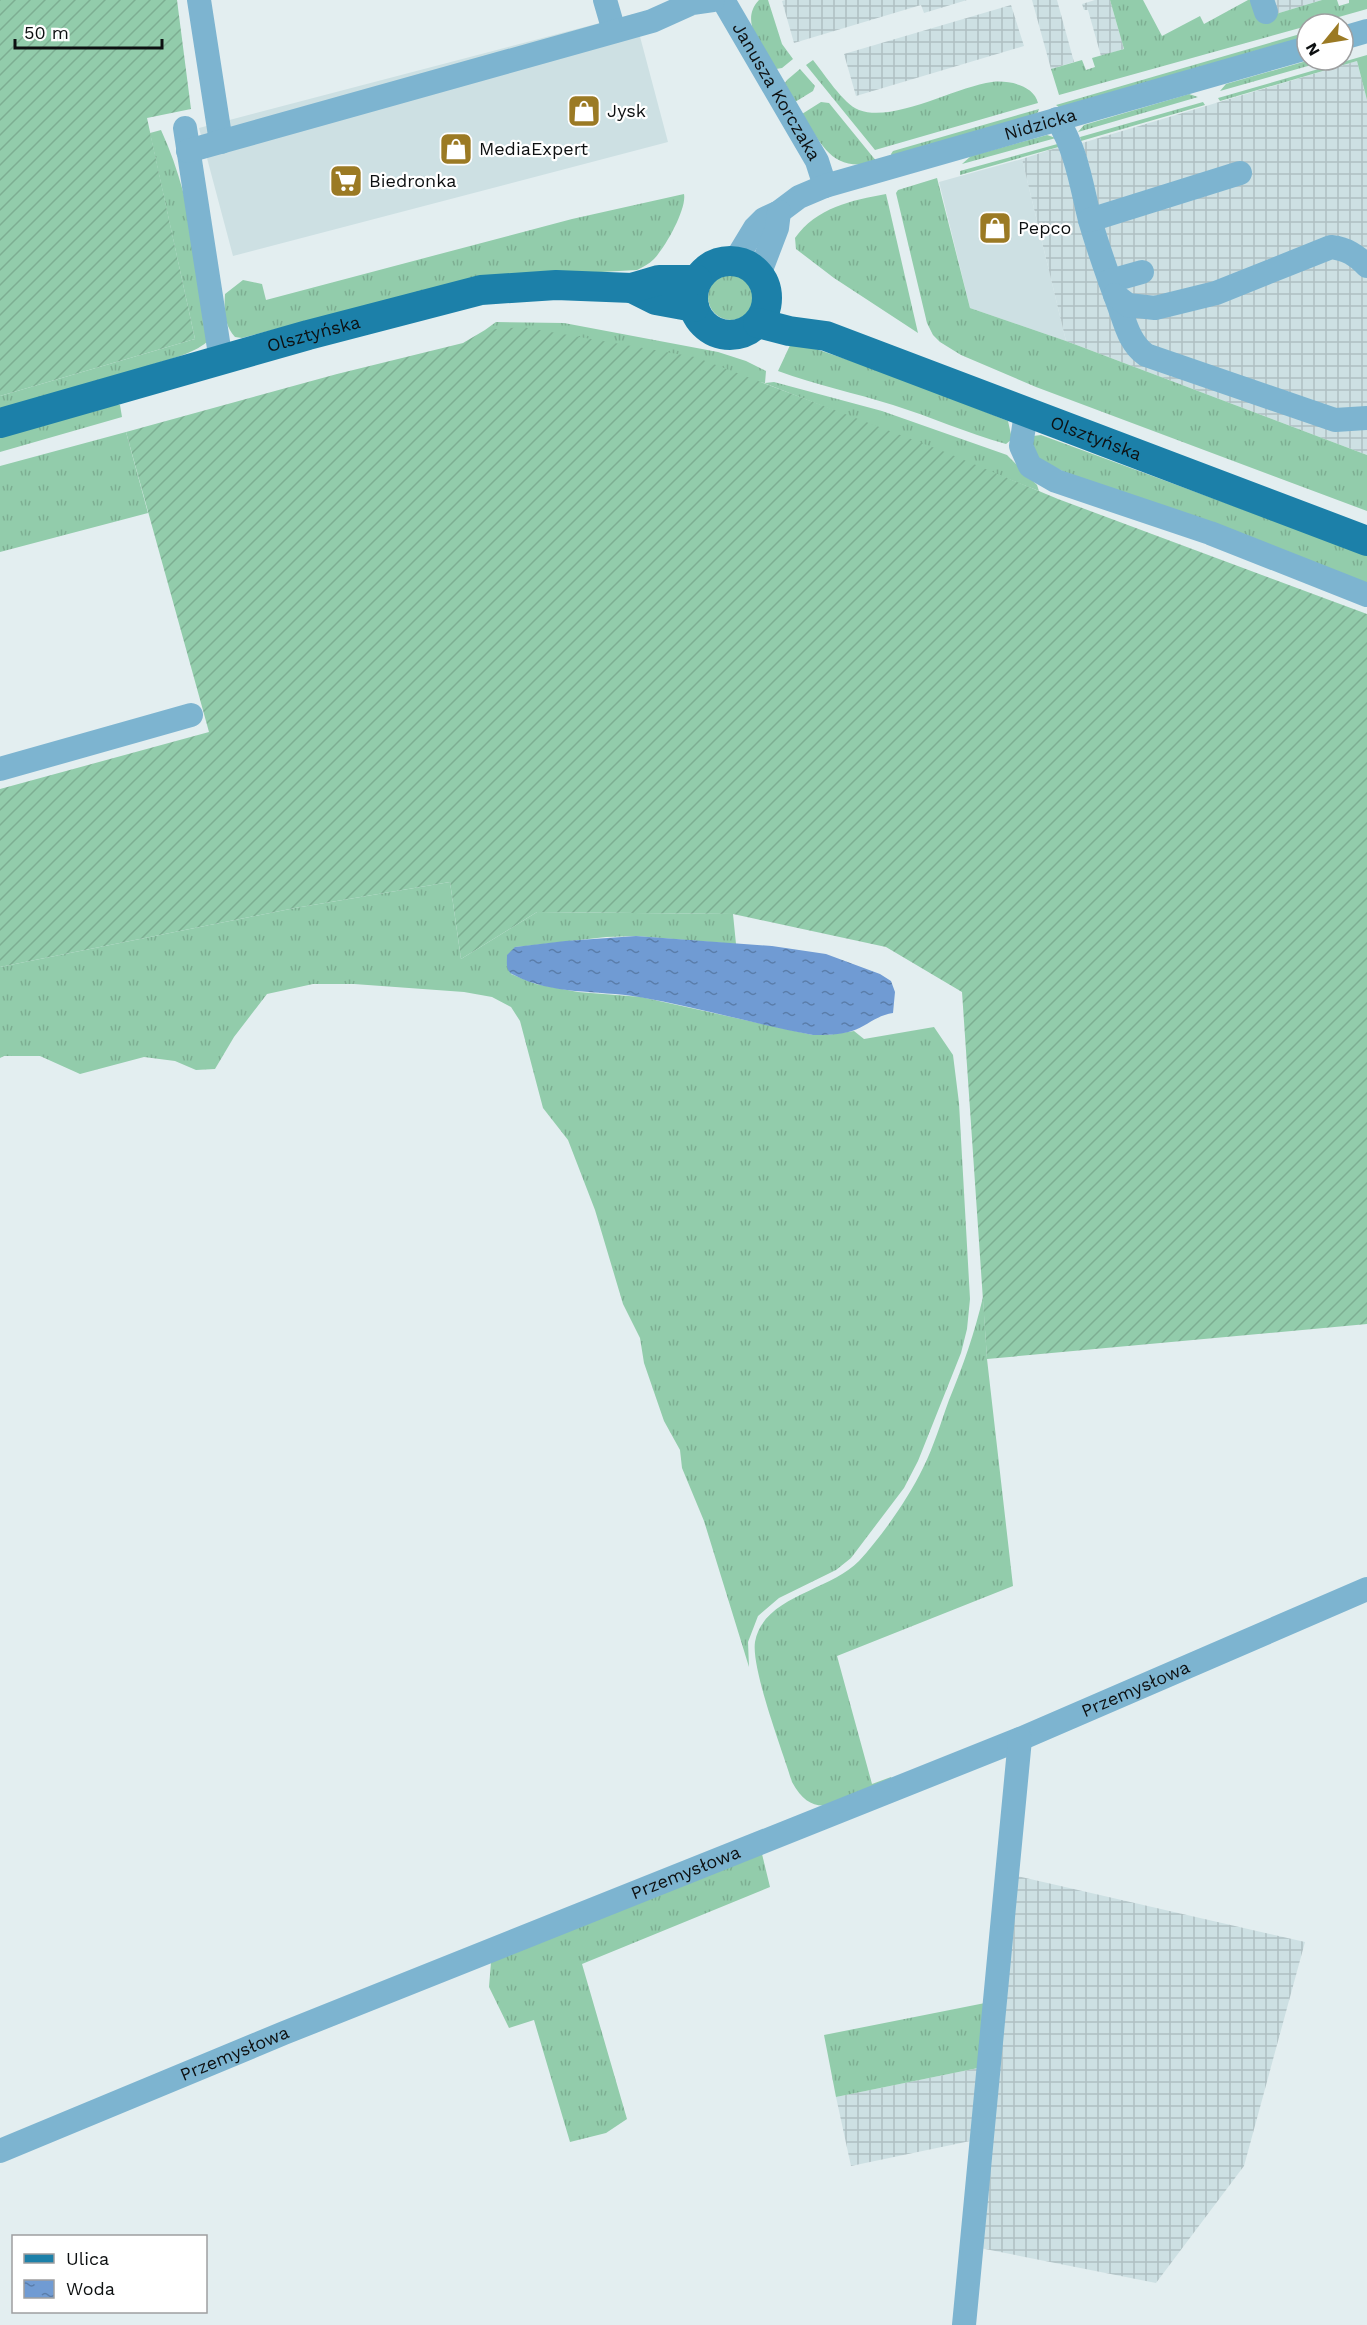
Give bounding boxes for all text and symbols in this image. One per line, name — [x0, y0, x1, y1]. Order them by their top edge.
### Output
scale bar — [15, 12, 162, 50]
north arrow — [1295, 12, 1355, 72]
street label: Janusza Korczaka — [728, 18, 825, 164]
text: 50 m — [24, 22, 69, 43]
text: N — [1301, 39, 1324, 59]
shop icon: Jysk — [566, 93, 602, 129]
place label: Jysk — [607, 100, 646, 121]
street label: Nidzicka — [1002, 104, 1079, 144]
shop icon: MediaExpert — [438, 131, 474, 167]
place label: MediaExpert — [479, 138, 588, 159]
supermarket icon: Biedronka — [328, 163, 364, 199]
place label: Biedronka — [369, 170, 456, 191]
shop icon: Pepco — [977, 210, 1013, 246]
place label: Pepco — [1018, 217, 1071, 238]
street label: Olsztyńska — [264, 311, 362, 356]
street label: Olsztyńska — [1048, 411, 1145, 465]
street label: Przemysłowa — [1078, 1656, 1193, 1721]
street label: Przemysłowa — [628, 1841, 743, 1903]
street label: Przemysłowa — [177, 2021, 292, 2085]
legend — [12, 2235, 207, 2313]
text: Ulica — [66, 2248, 109, 2269]
text: Woda — [66, 2278, 115, 2299]

